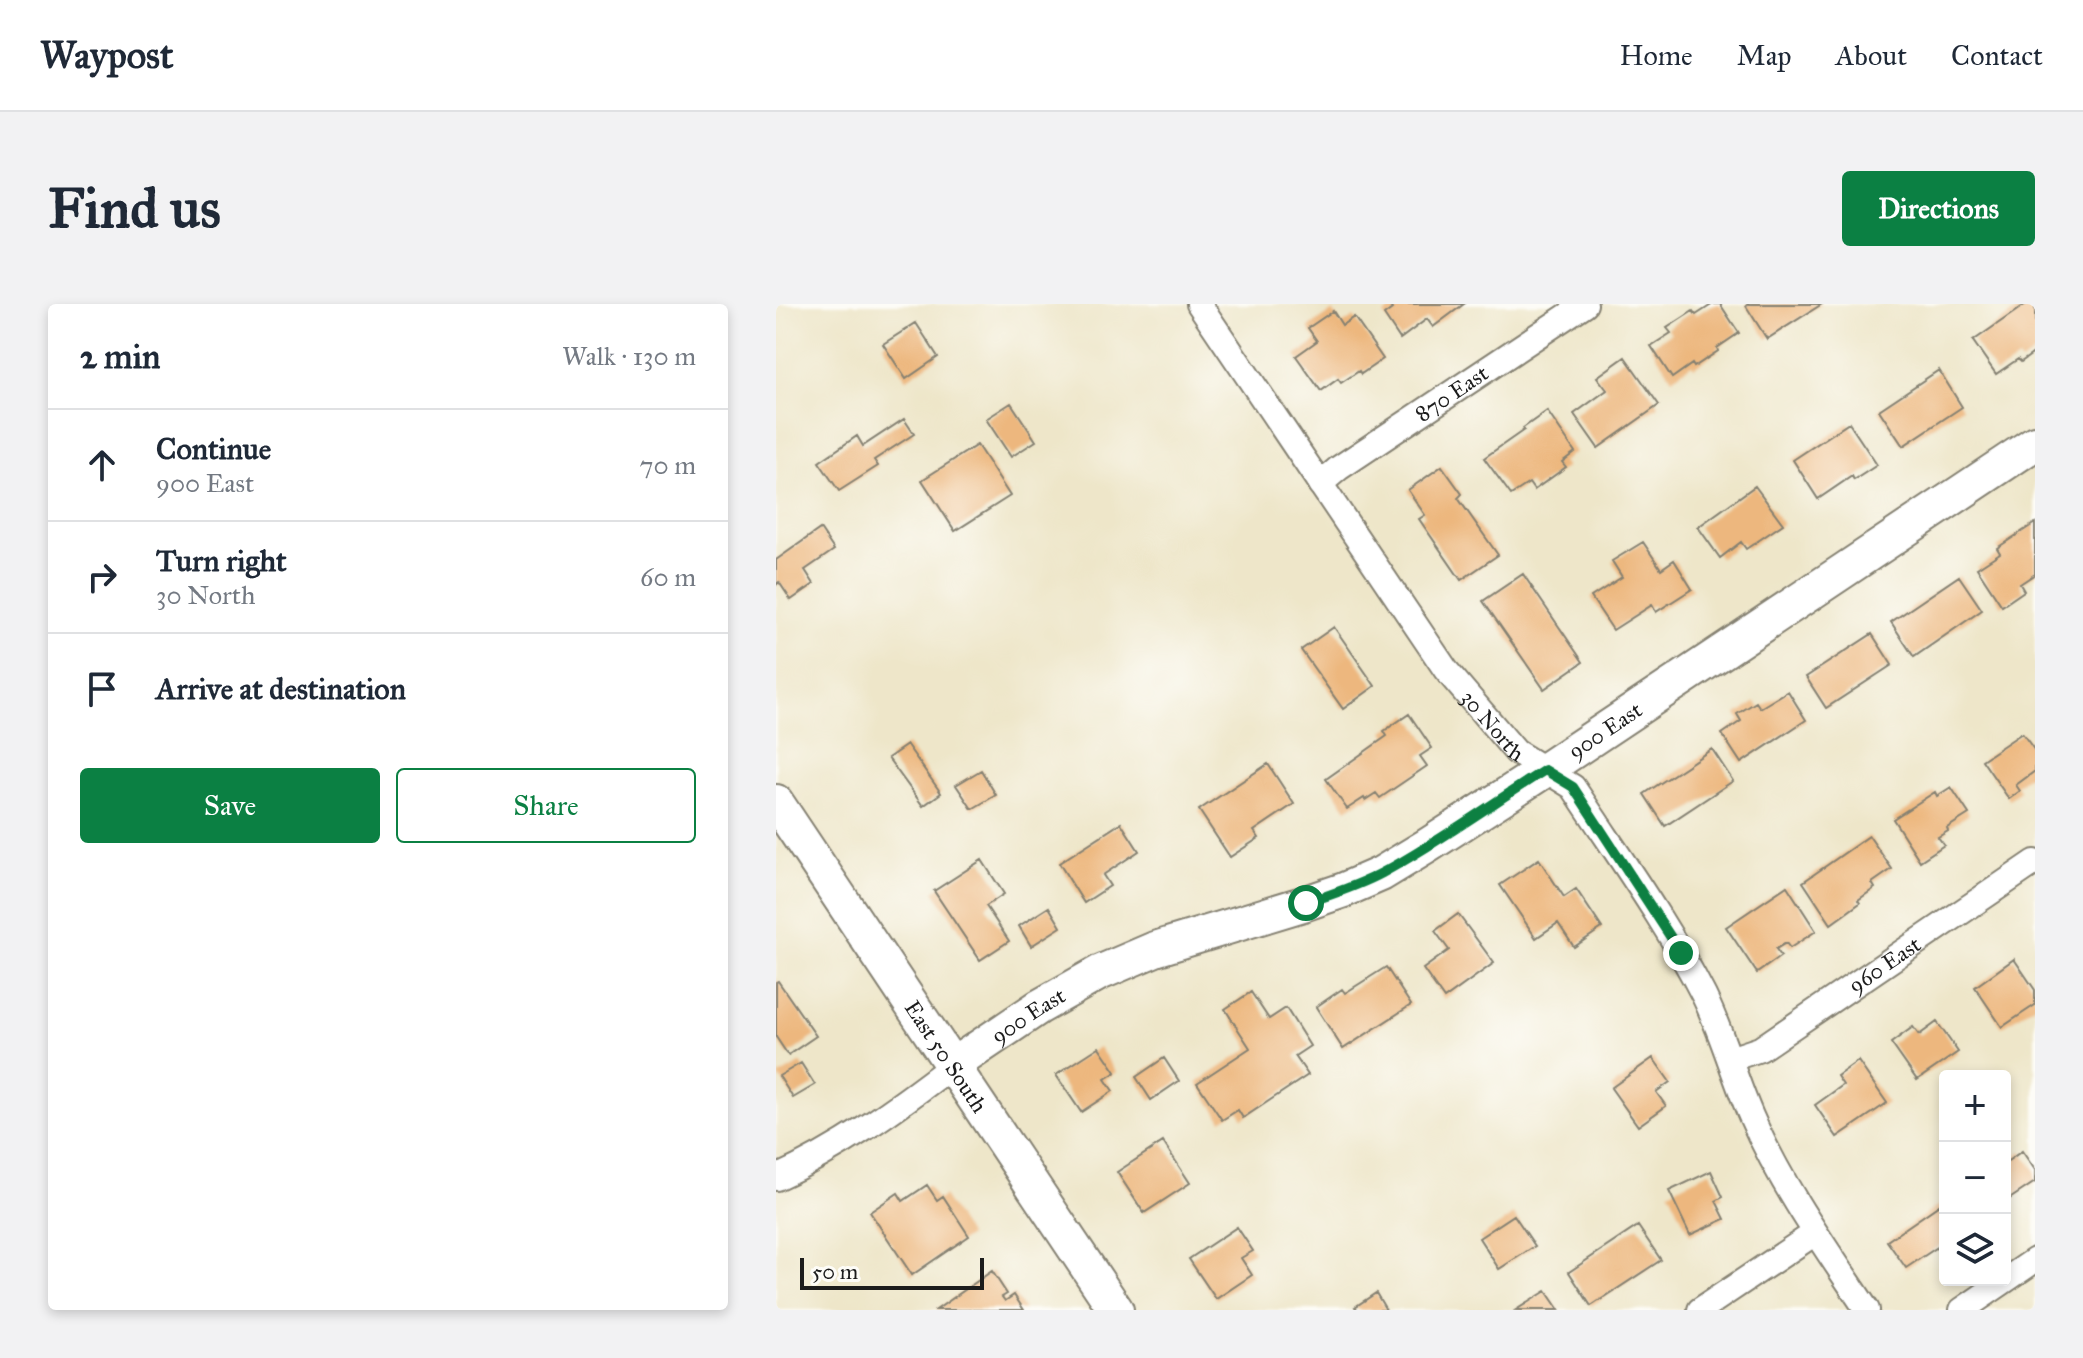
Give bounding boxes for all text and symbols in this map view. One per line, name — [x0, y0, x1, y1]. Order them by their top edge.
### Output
text: Waypost — [40, 32, 173, 78]
text: Home — [1620, 38, 1693, 73]
text: Map — [1737, 38, 1791, 73]
text: About — [1835, 38, 1907, 73]
text: Contact — [1951, 38, 2043, 73]
button: Directions — [1842, 171, 2035, 246]
text: Find us — [48, 174, 221, 242]
text: 2 min — [80, 336, 160, 377]
text: Walk · 130 m — [562, 340, 696, 372]
street label: 870 East — [1410, 359, 1493, 427]
text: Continue — [156, 431, 271, 467]
icon: ahead — [80, 443, 124, 487]
text: 70 m — [640, 449, 696, 481]
text: 900 East — [156, 467, 254, 499]
text: Turn right — [156, 543, 287, 579]
icon: right — [80, 555, 124, 599]
text: 60 m — [640, 561, 696, 593]
text: 30 North — [156, 579, 255, 611]
icon: arrive — [80, 667, 124, 711]
text: Arrive at destination — [156, 671, 406, 707]
street label: 30 North — [1455, 684, 1529, 767]
street label: 900 East — [1563, 696, 1647, 764]
button: Save — [80, 768, 380, 843]
button: Share — [396, 768, 696, 843]
route start — [1288, 885, 1324, 921]
street label: 960 East — [1843, 930, 1926, 999]
route end — [1663, 935, 1699, 971]
street label: 900 East — [986, 981, 1070, 1049]
street label: East 50 South — [899, 995, 993, 1117]
map controls — [1939, 1070, 2011, 1286]
button: + — [1939, 1070, 2011, 1142]
button: − — [1939, 1142, 2011, 1214]
button: layers — [1939, 1214, 2011, 1286]
scale bar — [800, 1254, 984, 1290]
text: 50 m — [812, 1258, 858, 1285]

